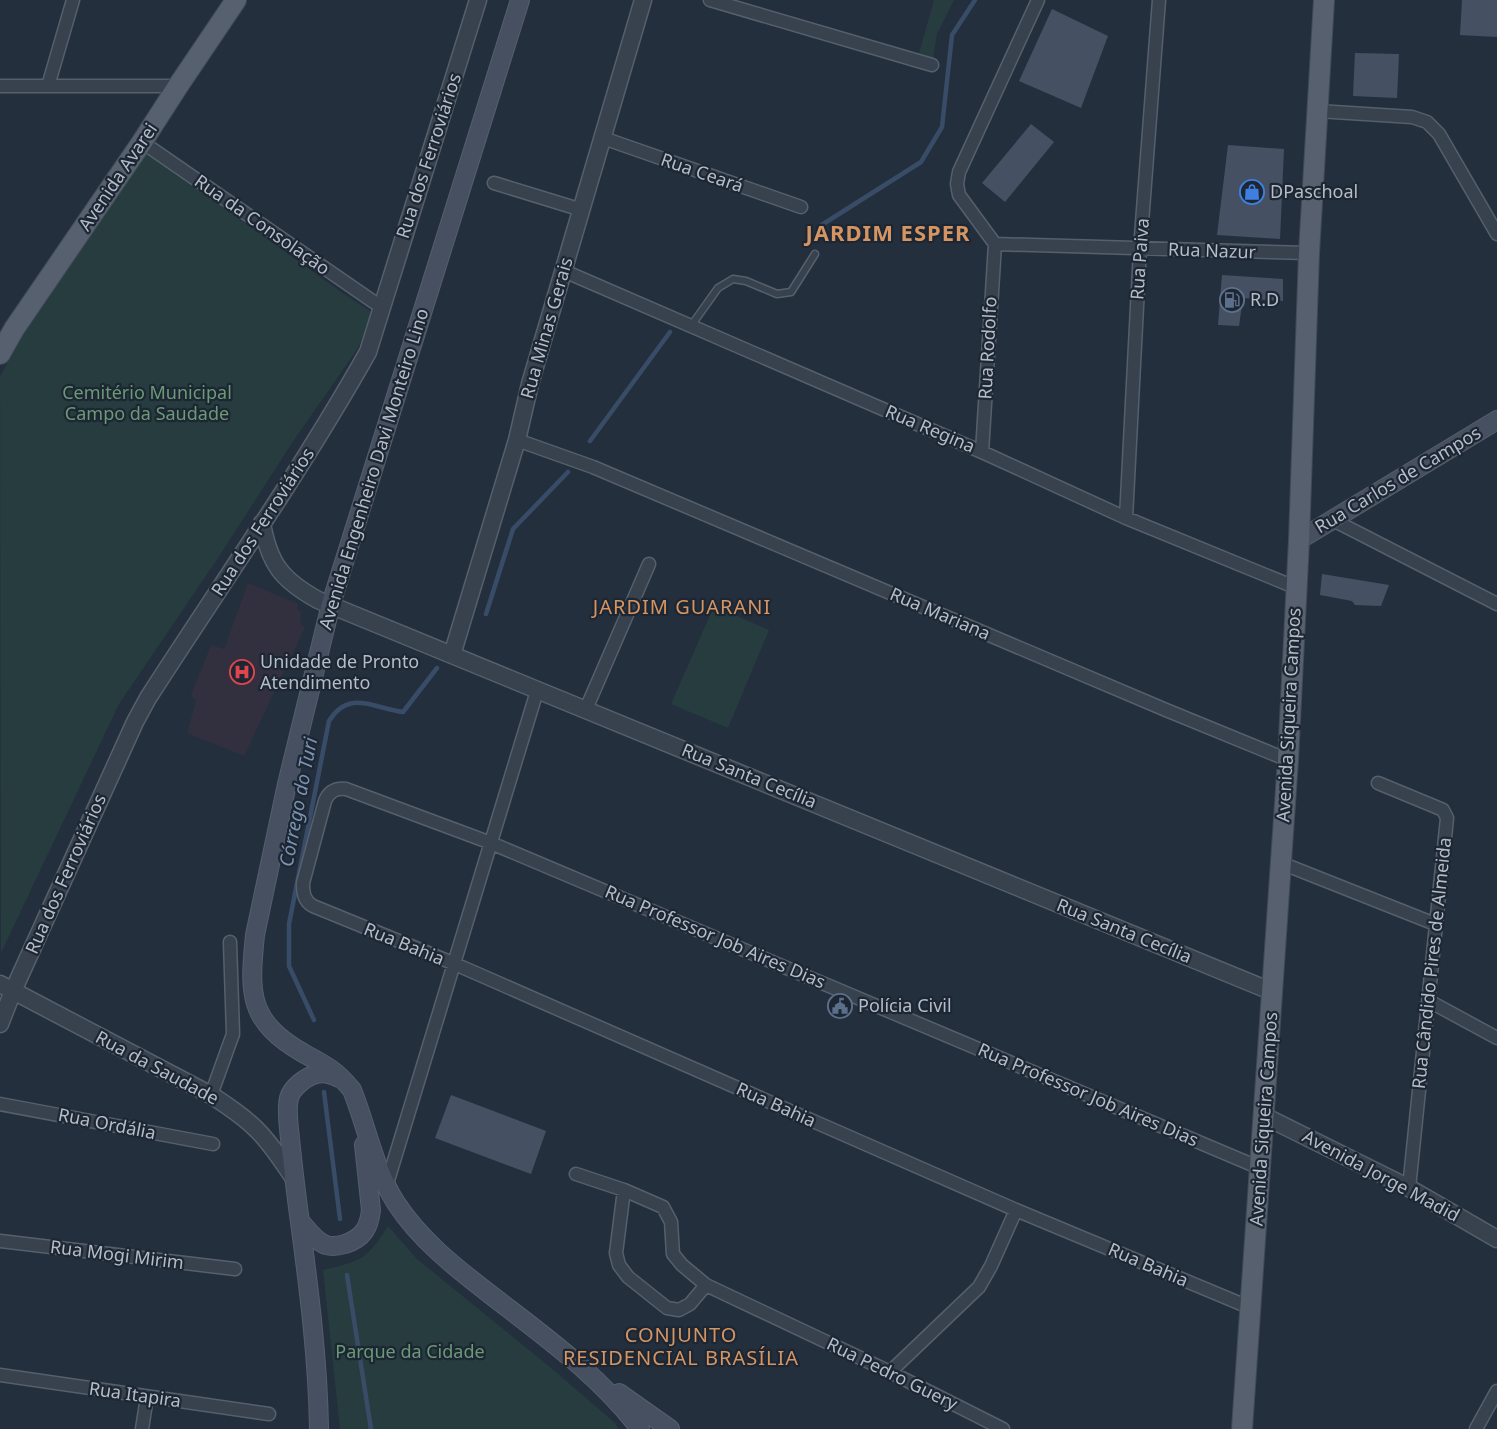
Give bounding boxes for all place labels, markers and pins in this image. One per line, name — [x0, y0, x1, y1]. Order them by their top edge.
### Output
shop icon: DPaschoal — [1239, 179, 1265, 205]
place label: DPaschoal — [1270, 179, 1358, 203]
fuel station icon: R.D — [1219, 287, 1245, 313]
place label: R.D — [1250, 287, 1279, 311]
place label: Unidade de Pronto Atendimento — [260, 649, 419, 694]
hospital icon: Unidade de Pronto Atendimento — [229, 659, 255, 685]
public building icon: Polícia Civil — [827, 993, 853, 1019]
place label: Polícia Civil — [858, 993, 952, 1017]

